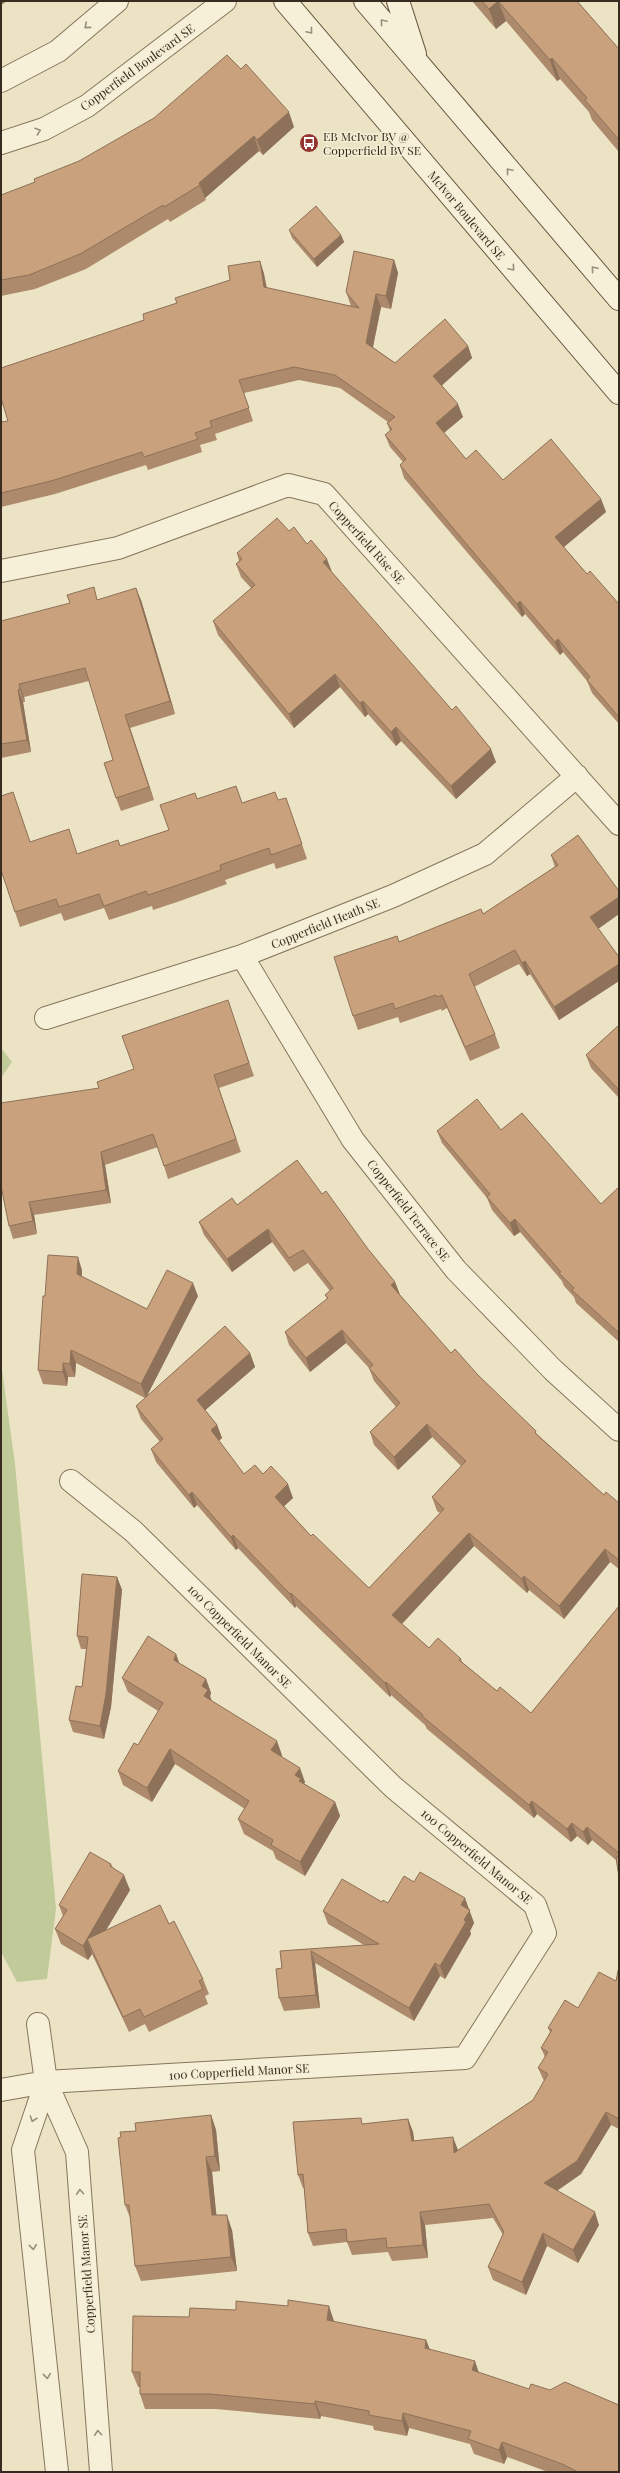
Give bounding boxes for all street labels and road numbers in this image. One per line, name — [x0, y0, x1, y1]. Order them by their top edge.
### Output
street label: Copperfield Boulevard SE — [77, 20, 197, 114]
street label: McIvor Boulevard SE — [425, 167, 509, 263]
street label: Copperfield Rise SE — [325, 497, 409, 587]
street label: Copperfield Heath SE — [268, 894, 382, 952]
street label: Copperfield Terrace SE — [364, 1156, 454, 1264]
street label: 100 Copperfield Manor SE — [185, 1581, 295, 1691]
street label: 100 Copperfield Manor SE — [418, 1805, 536, 1907]
street label: 100 Copperfield Manor SE — [168, 2059, 310, 2083]
street label: Copperfield Manor SE — [74, 2214, 98, 2334]

